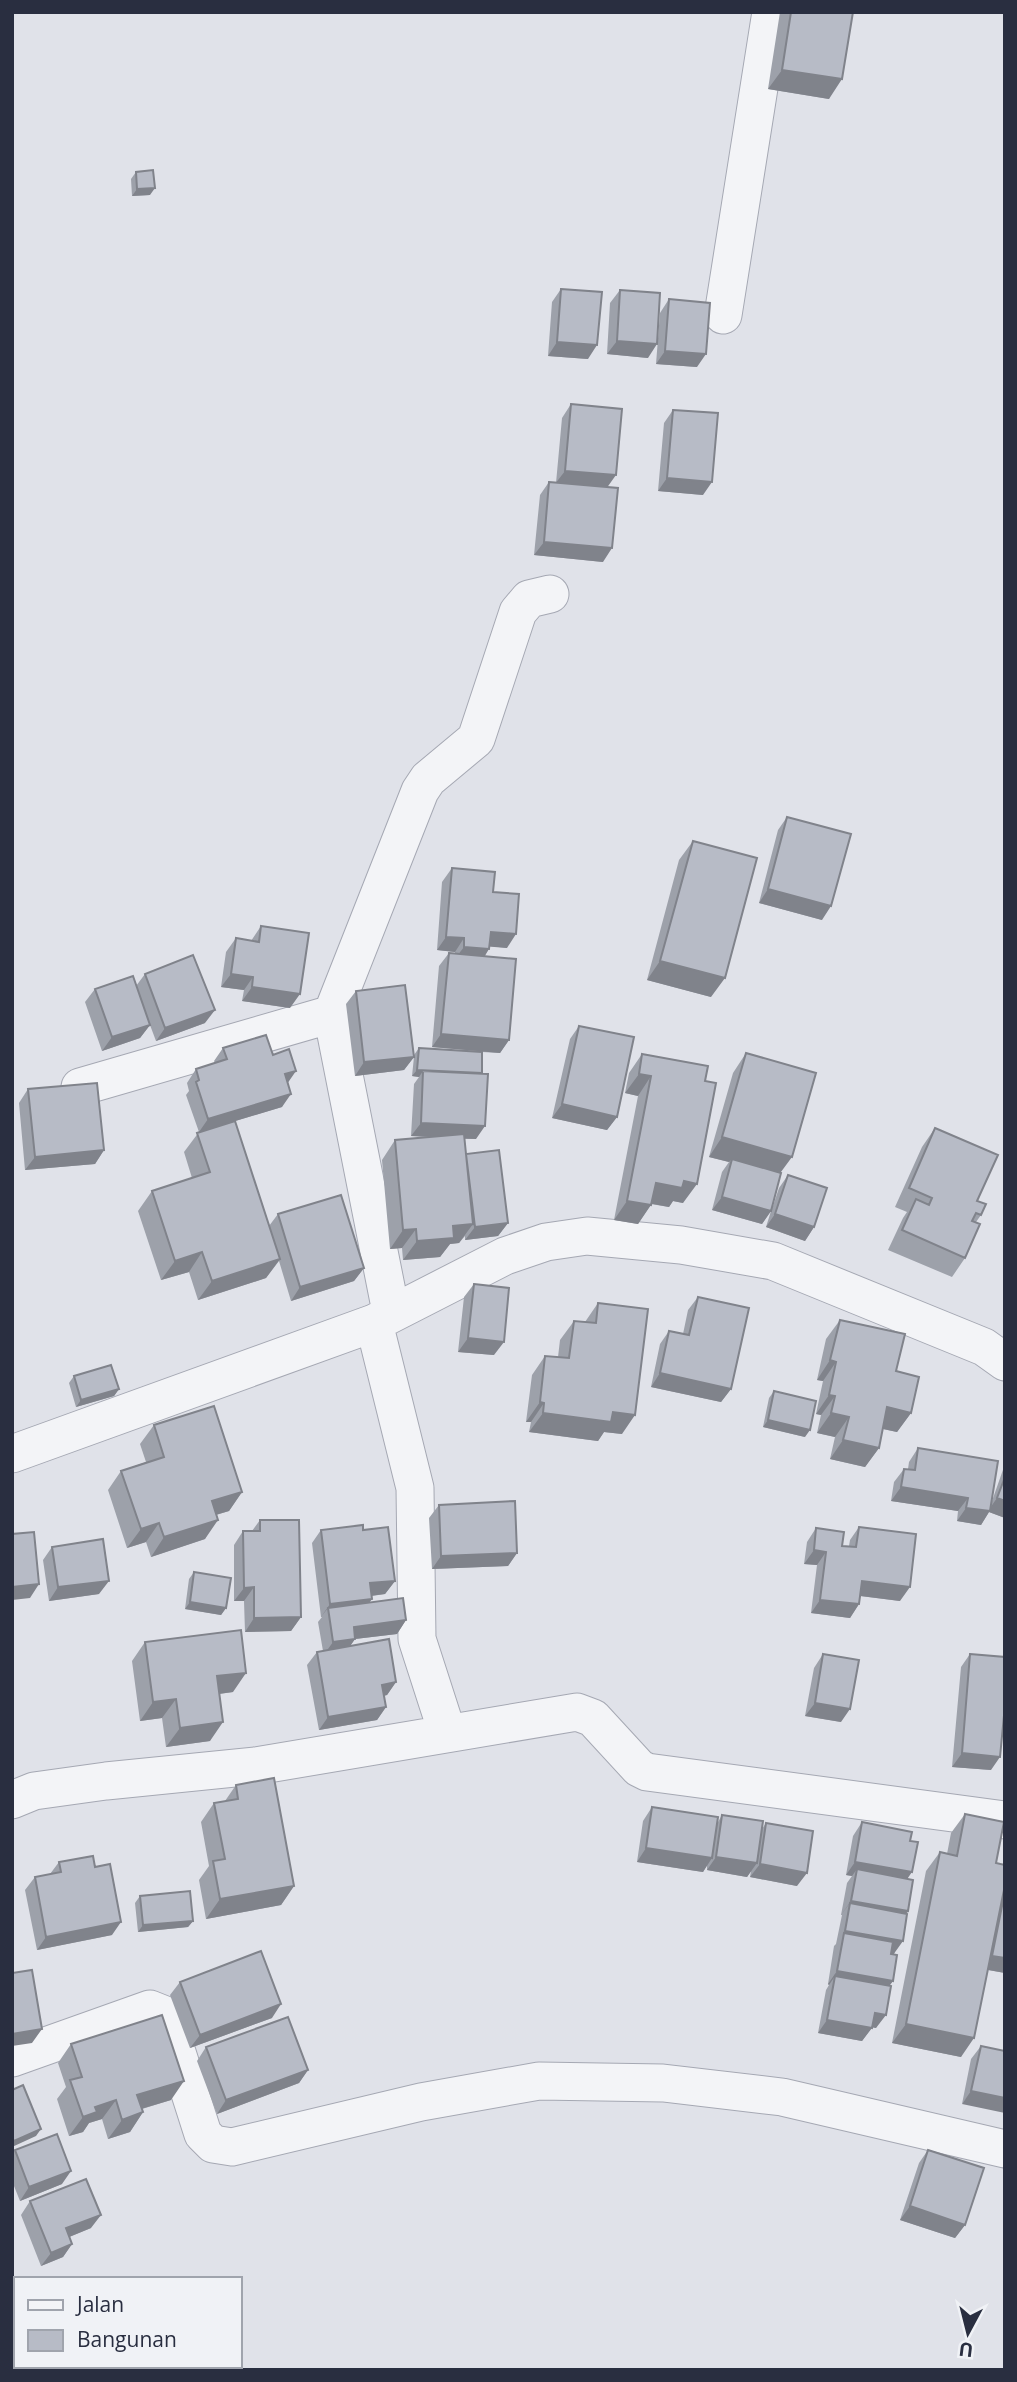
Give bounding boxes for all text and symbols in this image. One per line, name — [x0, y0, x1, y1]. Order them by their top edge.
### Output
legend — [14, 2277, 242, 2368]
text: Jalan — [75, 2290, 124, 2318]
north arrow — [933, 2298, 1003, 2368]
text: Bangunan — [77, 2325, 177, 2353]
text: U — [957, 2336, 975, 2364]

